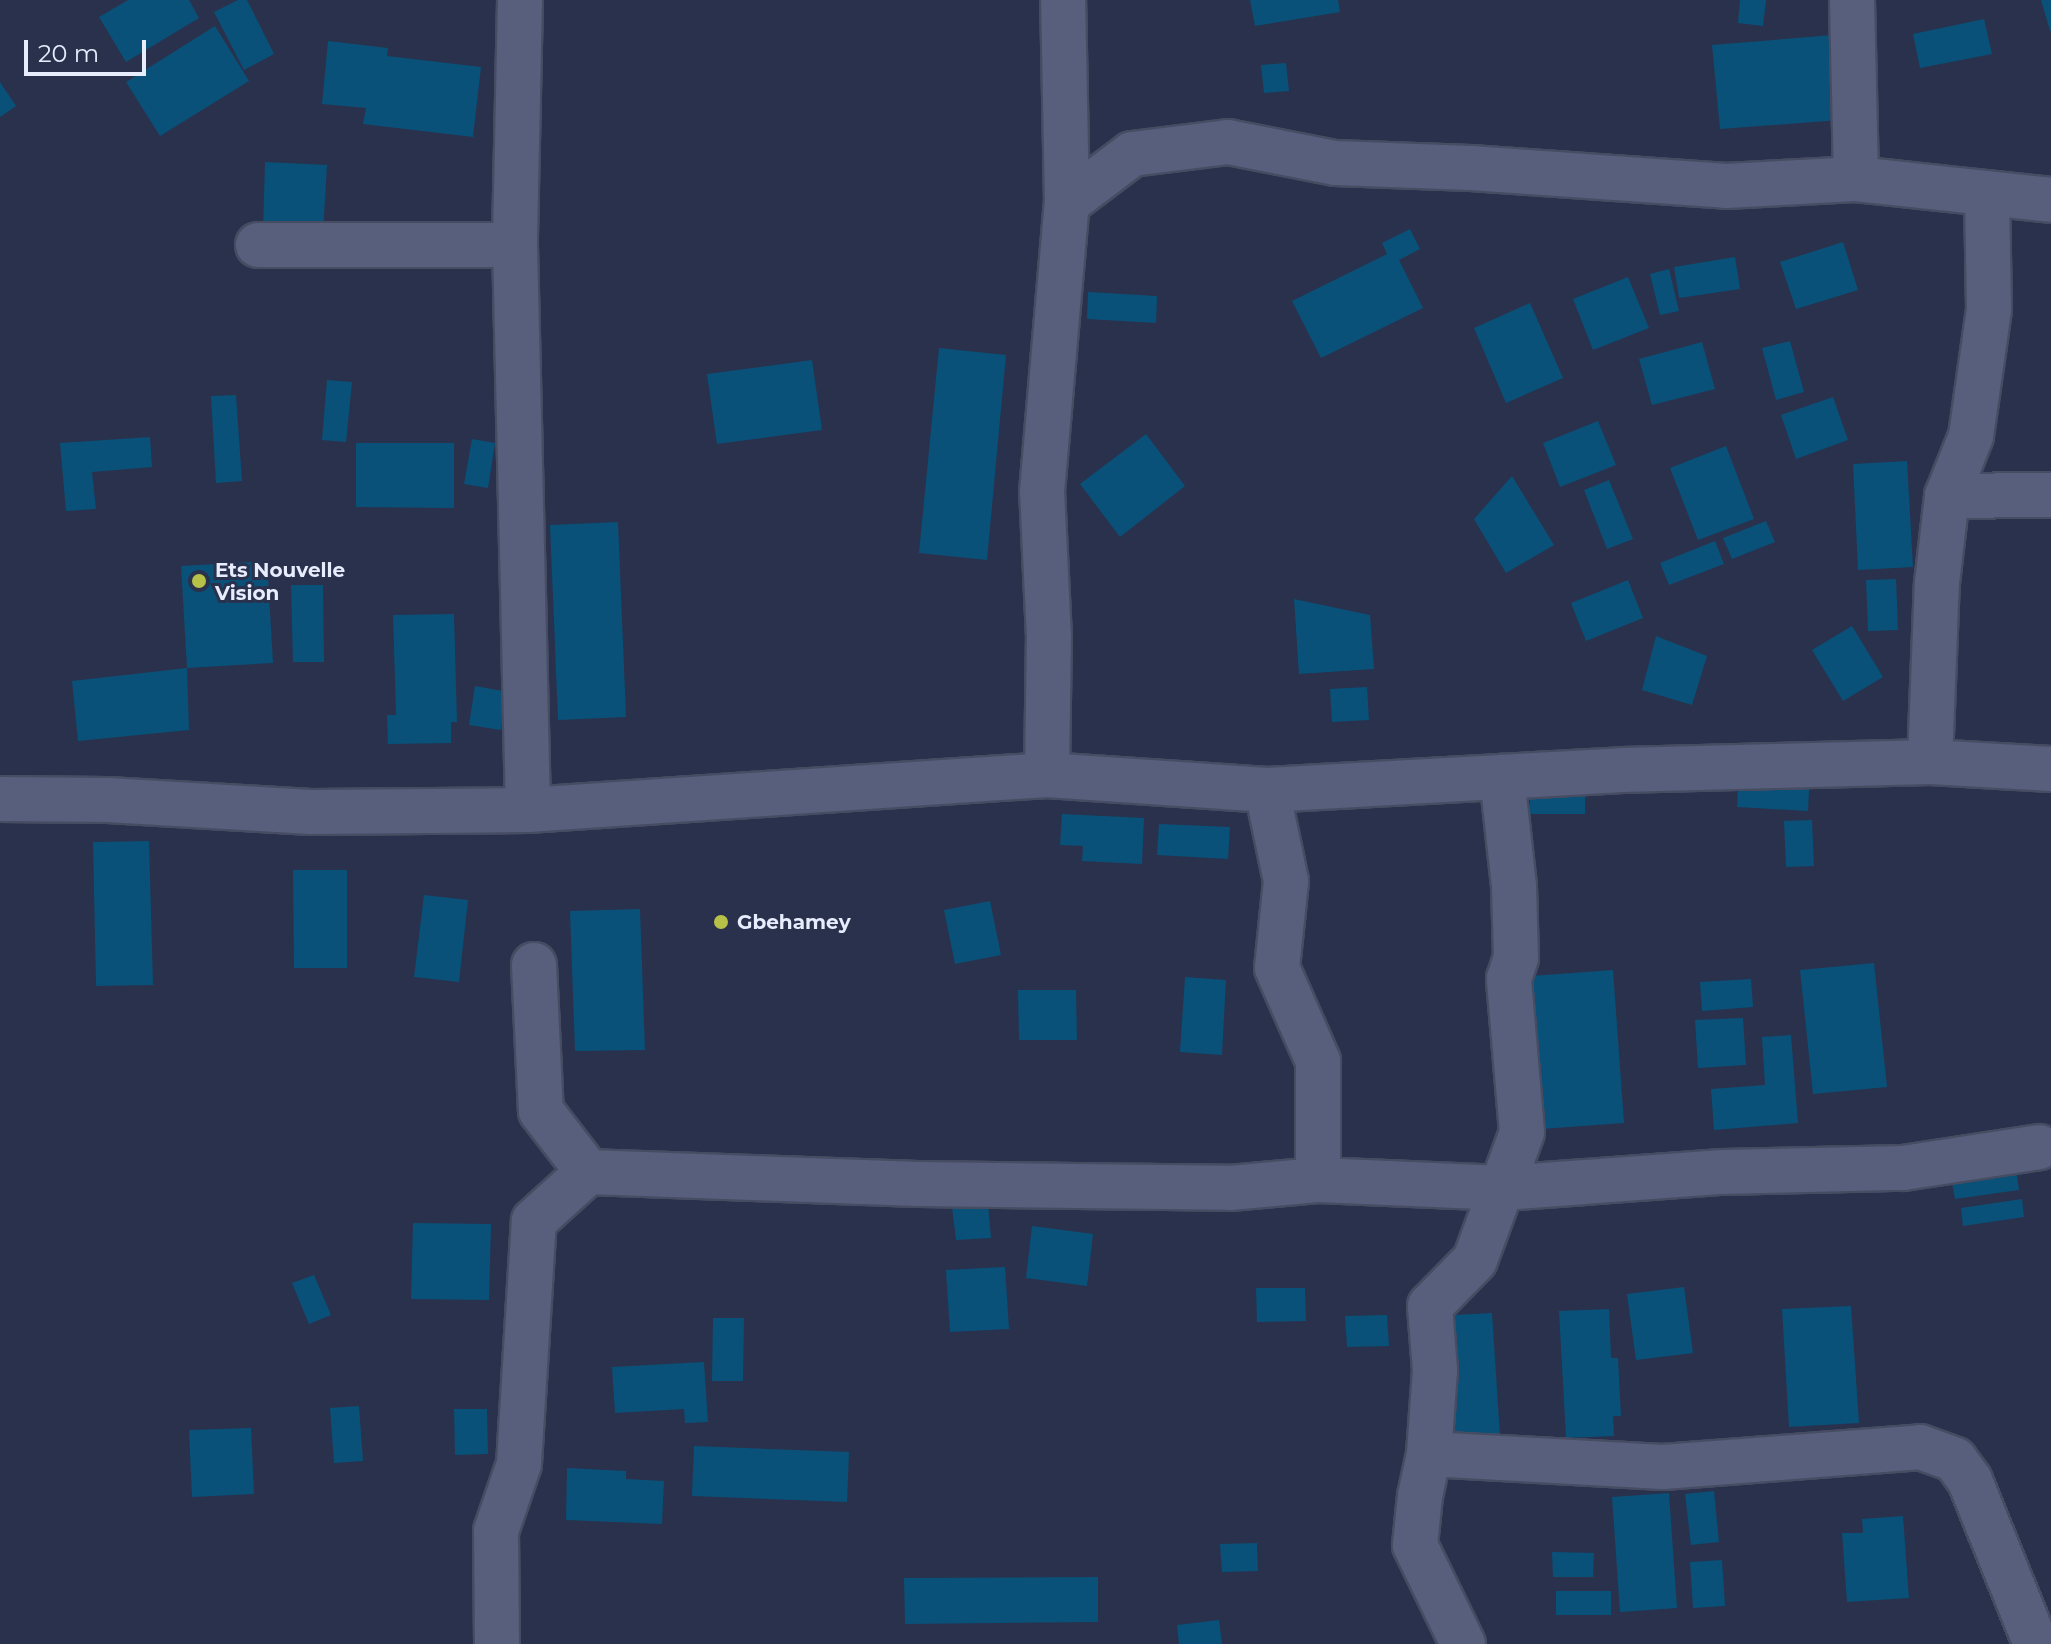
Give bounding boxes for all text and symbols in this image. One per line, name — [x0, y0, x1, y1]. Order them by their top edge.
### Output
scale bar — [28, 24, 150, 74]
text: 20 m — [38, 39, 99, 68]
place label: Ets Nouvelle Vision — [215, 558, 345, 605]
marker: Ets Nouvelle Vision — [190, 572, 208, 590]
place label: Gbehamey — [737, 910, 851, 934]
marker: Gbehamey — [712, 913, 730, 931]

